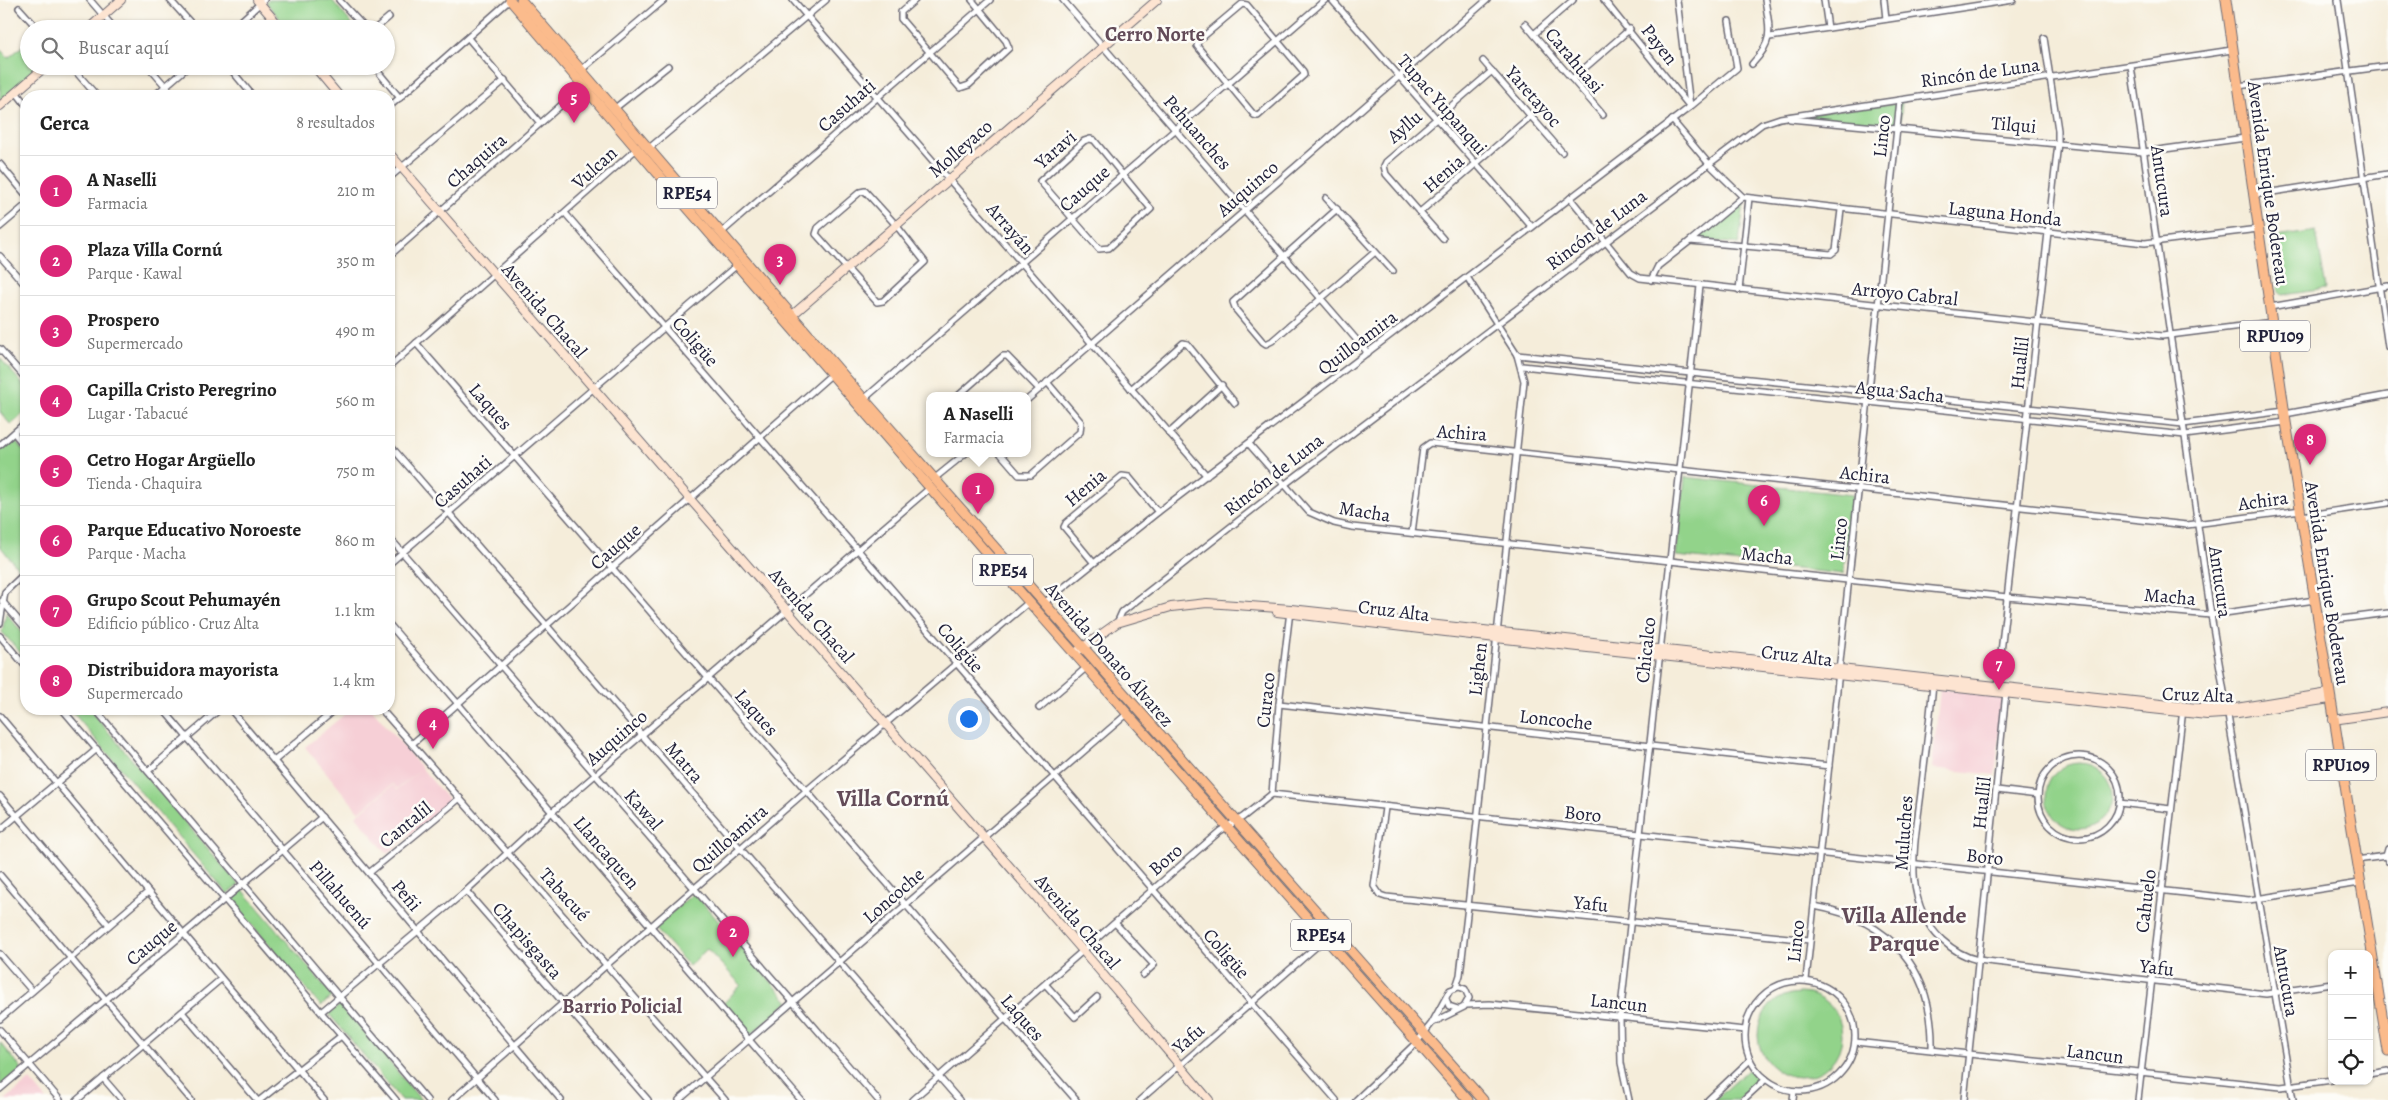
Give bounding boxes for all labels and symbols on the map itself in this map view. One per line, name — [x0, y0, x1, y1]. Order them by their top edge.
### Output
street label: Payen — [1635, 19, 1684, 71]
district label: Cerro Norte — [1105, 21, 1205, 48]
street label: Carahuasi — [1539, 22, 1610, 99]
street label: Tupac Yupanqui — [1391, 49, 1493, 161]
street label: Rincón de Luna — [1919, 52, 2042, 94]
street label: Yaretayoc — [1499, 59, 1567, 133]
street label: Casuhati — [812, 73, 881, 138]
street label: Avenida Enrique Bodereau — [2241, 78, 2295, 288]
pin: 5 — [558, 82, 590, 123]
street label: Pehuanches — [1157, 89, 1237, 176]
street label: Ayllu — [1381, 104, 1428, 150]
street label: Tilqui — [1990, 110, 2038, 140]
street label: Molleyaco — [923, 114, 998, 184]
street label: Linco — [1867, 114, 1897, 159]
street label: Yaravi — [1029, 124, 1082, 176]
street label: Chaquira — [441, 127, 513, 194]
street label: Vulcan — [566, 140, 623, 196]
street label: Antucura — [2144, 143, 2180, 219]
street label: Henia — [1417, 148, 1470, 199]
street label: Auquinco — [1210, 155, 1284, 224]
street label: Cauque — [1054, 159, 1116, 218]
road number: RPE54 — [657, 178, 717, 208]
street label: Rincón de Luna — [1541, 183, 1653, 276]
street label: Laguna Honda — [1947, 195, 2063, 233]
street label: Arrayán — [980, 196, 1040, 260]
pin: 3 — [764, 244, 796, 285]
street label: Avenida Chacal — [495, 257, 593, 364]
street label: Arroyo Cabral — [1850, 275, 1960, 313]
street label: Quilloamira — [1312, 304, 1403, 381]
street label: Coligüe — [666, 311, 725, 373]
road number: RPU109 — [2240, 321, 2310, 352]
street label: Huallil — [2004, 335, 2036, 391]
street label: Agua Sacha — [1853, 374, 1946, 410]
street label: Laques — [462, 377, 518, 436]
street label: Achira — [1435, 418, 1488, 448]
pin: 8 — [2294, 424, 2326, 465]
street label: Rincón de Luna — [1218, 427, 1329, 522]
street label: Casuhati — [428, 449, 497, 514]
street label: Achira — [1838, 459, 1891, 491]
street label: Henia — [1059, 463, 1112, 513]
pin: 1 — [962, 473, 994, 514]
street label: Avenida Enrique Bodereau — [2298, 478, 2356, 688]
pin: 6 — [1748, 485, 1780, 526]
street label: Achira — [2235, 485, 2290, 518]
street label: Macha — [1337, 495, 1393, 529]
street label: Cauque — [585, 517, 647, 576]
street label: Linco — [1824, 517, 1854, 562]
street label: Macha — [1740, 540, 1794, 572]
street label: Antucura — [2202, 544, 2238, 620]
road number: RPE54 — [973, 554, 1033, 586]
street label: Avenida Chacal — [762, 562, 860, 669]
street label: Avenida Donato Álvarez — [1038, 576, 1179, 733]
street label: Macha — [2143, 582, 2197, 612]
street label: Cruz Alta — [1357, 594, 1431, 628]
street label: Chicalco — [1630, 616, 1662, 684]
street label: Coligüe — [931, 617, 990, 679]
street label: Cruz Alta — [1760, 639, 1834, 673]
street label: Lighen — [1462, 641, 1494, 697]
pin: 7 — [1983, 649, 2015, 690]
street label: Curaco — [1250, 671, 1282, 729]
street label: Cruz Alta — [2162, 681, 2235, 709]
street label: Laques — [728, 683, 784, 742]
street label: Loncoche — [1518, 703, 1594, 737]
street label: Auquinco — [579, 704, 653, 773]
your location — [956, 706, 982, 732]
pin: 4 — [417, 708, 449, 749]
street label: Matra — [659, 736, 710, 789]
road number: RPU109 — [2306, 750, 2376, 780]
street label: Huallil — [1966, 775, 1998, 831]
district label: Villa Cornú — [836, 782, 950, 814]
street label: Kawal — [618, 783, 669, 836]
street label: Cantalil — [374, 795, 438, 854]
street label: Muluches — [1888, 795, 1920, 872]
street label: Quilloamira — [686, 798, 774, 879]
street label: Boro — [1563, 799, 1603, 829]
street label: Llancaquen — [567, 810, 645, 895]
street label: Boro — [1143, 838, 1188, 882]
street label: Boro — [1965, 842, 2005, 872]
street label: Pillahuenú — [303, 855, 378, 935]
street label: Tabacué — [533, 862, 595, 927]
street label: Loncoche — [857, 862, 930, 930]
street label: Avenida Chacal — [1028, 868, 1126, 975]
street label: Cahuelo — [2129, 868, 2163, 934]
street label: Peñi — [385, 874, 427, 917]
street label: Yafu — [1571, 889, 1610, 919]
street label: Chapisgasta — [486, 896, 568, 985]
district label: Villa Allende Parque — [1840, 899, 1967, 959]
street label: Cauque — [120, 914, 183, 972]
pin: 2 — [717, 916, 749, 957]
street label: Linco — [1781, 919, 1811, 964]
road number: RPE54 — [1291, 920, 1351, 950]
street label: Coligüe — [1197, 923, 1256, 985]
street label: Antucura — [2267, 942, 2305, 1019]
street label: Yafu — [2137, 953, 2176, 983]
street label: Lancun — [1589, 987, 1649, 1019]
street label: Laques — [994, 988, 1050, 1047]
district label: Barrio Policial — [562, 993, 683, 1020]
street label: Yafu — [1166, 1017, 1211, 1061]
street label: Lancun — [2065, 1038, 2125, 1070]

